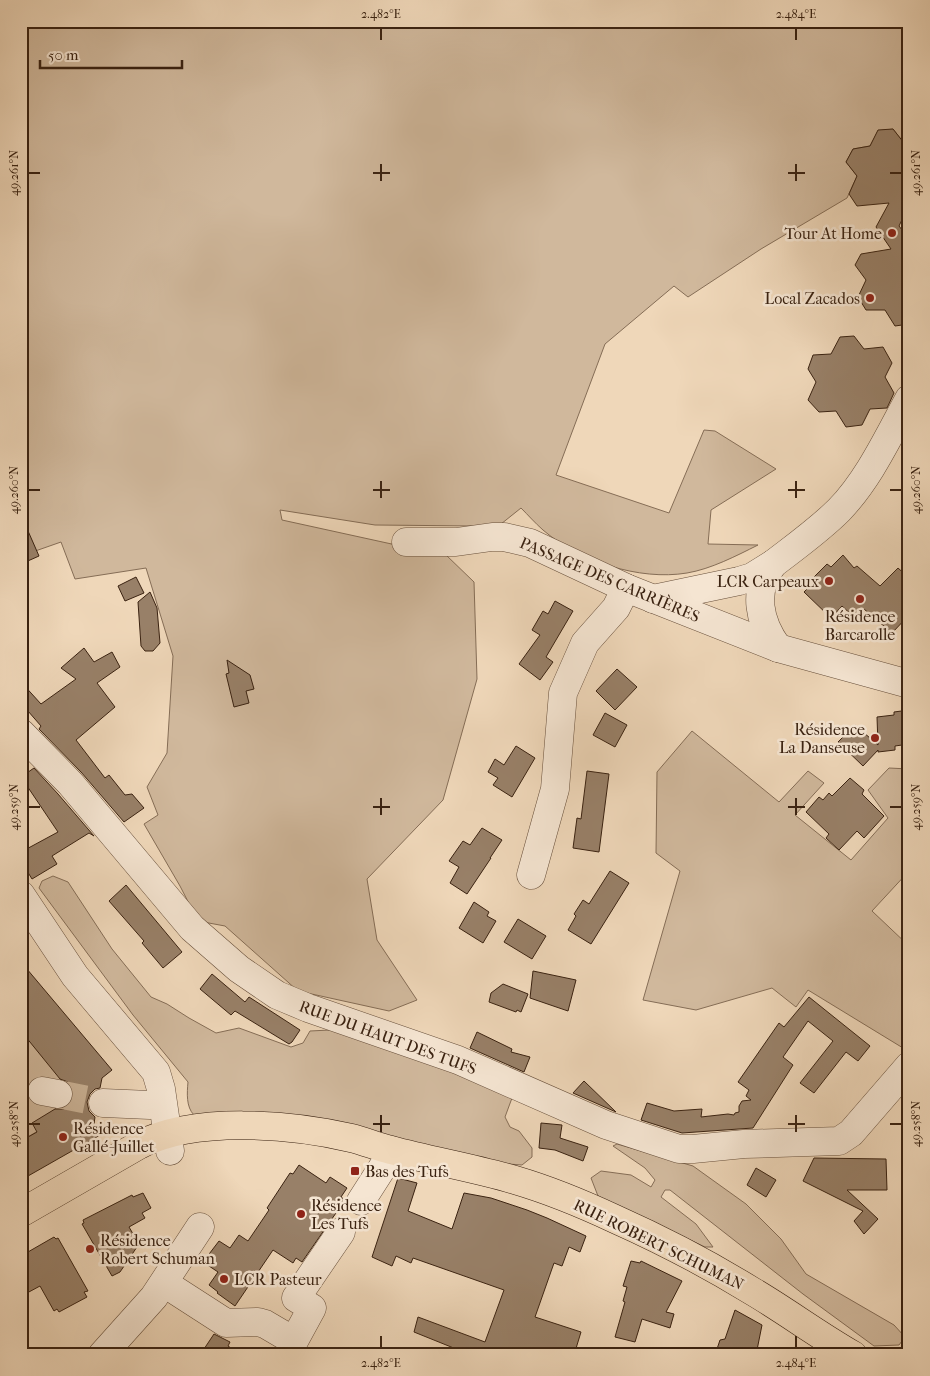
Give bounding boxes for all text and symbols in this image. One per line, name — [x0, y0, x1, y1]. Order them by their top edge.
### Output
text: 2.482°E — [361, 7, 401, 21]
text: 2.484°E — [776, 7, 816, 21]
scale bar — [40, 38, 182, 70]
text: 50 m — [48, 46, 79, 64]
text: 49.261°N — [7, 150, 21, 196]
text: 49.261°N — [909, 150, 923, 196]
place label: Tour At Home — [784, 224, 882, 243]
marker: Tour At Home — [886, 227, 898, 239]
place label: Local Zacados — [764, 289, 860, 308]
marker: Local Zacados — [864, 292, 876, 304]
text: 49.260°N — [7, 466, 21, 514]
text: 49.260°N — [909, 466, 923, 514]
street label: PASSAGE DES CARRIÈRES — [517, 532, 703, 626]
place label: LCR Carpeaux — [717, 572, 820, 591]
marker: LCR Carpeaux — [823, 575, 835, 587]
marker: Résidence Barcarolle — [854, 593, 866, 605]
place label: Résidence Barcarolle — [825, 607, 895, 644]
place label: Résidence La Danseuse — [779, 720, 865, 757]
marker: Résidence La Danseuse — [869, 732, 881, 744]
text: 49.259°N — [7, 784, 21, 830]
text: 49.259°N — [909, 784, 923, 830]
street label: RUE DU HAUT DES TUFS — [297, 997, 479, 1078]
text: 49.258°N — [7, 1101, 21, 1147]
text: 49.258°N — [909, 1101, 923, 1147]
place label: Résidence Gallé-Juillet — [73, 1119, 155, 1156]
marker: Résidence Gallé-Juillet — [57, 1131, 69, 1143]
place label: Bas des Tufs — [365, 1162, 449, 1181]
marker: Bas des Tufs — [349, 1165, 361, 1177]
street label: RUE ROBERT SCHUMAN — [571, 1195, 747, 1294]
place label: Résidence Les Tufs — [311, 1196, 382, 1233]
marker: Résidence Les Tufs — [295, 1208, 307, 1220]
place label: Résidence Robert Schuman — [100, 1231, 216, 1268]
marker: Résidence Robert Schuman — [84, 1243, 96, 1255]
place label: LCR Pasteur — [234, 1270, 322, 1289]
marker: LCR Pasteur — [218, 1273, 230, 1285]
text: 2.482°E — [361, 1356, 401, 1370]
text: 2.484°E — [776, 1356, 816, 1370]

